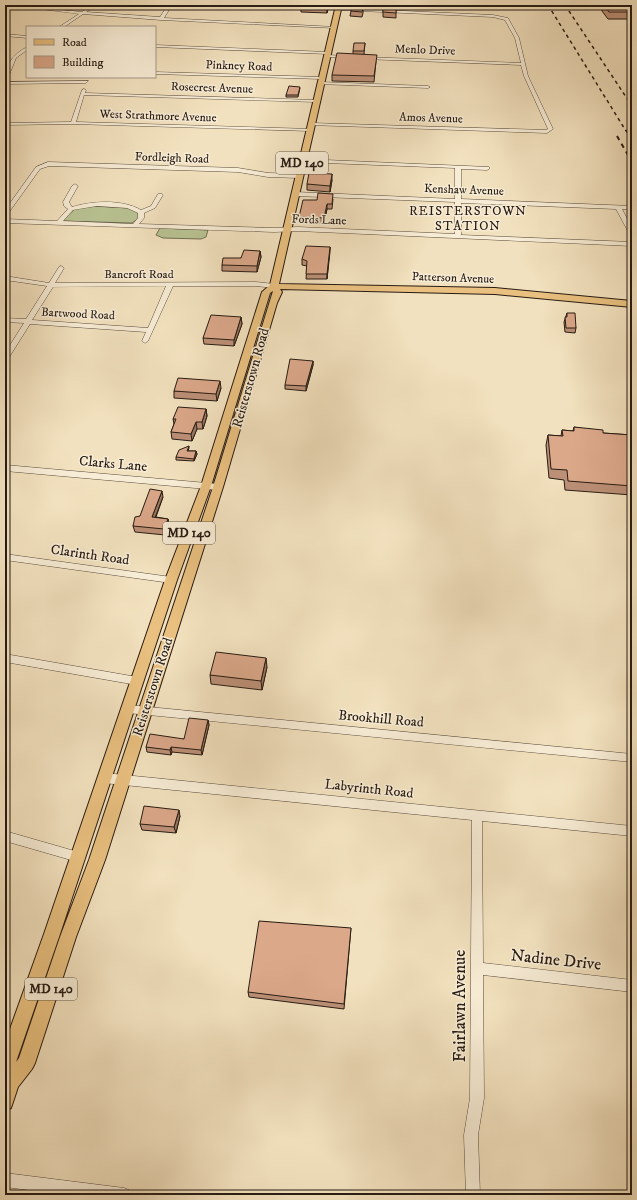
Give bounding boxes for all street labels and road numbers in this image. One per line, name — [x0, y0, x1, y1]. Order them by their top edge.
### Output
street label: Menlo Drive — [394, 41, 456, 59]
street label: Pinkney Road — [205, 57, 273, 75]
street label: Rosecrest Avenue — [171, 79, 253, 97]
street label: West Strathmore Avenue — [98, 106, 217, 126]
street label: Amos Avenue — [399, 109, 463, 127]
street label: Fordleigh Road — [135, 149, 209, 167]
road number: MD 140 — [276, 152, 328, 174]
street label: Kenshaw Avenue — [424, 181, 504, 199]
street label: Fords Lane — [291, 212, 347, 228]
street label: Bancroft Road — [104, 267, 174, 282]
street label: Patterson Avenue — [412, 269, 494, 287]
street label: Bartwood Road — [41, 305, 115, 323]
street label: Reisterstown Road — [228, 326, 274, 430]
street label: Clarks Lane — [78, 452, 148, 476]
road number: MD 140 — [163, 522, 215, 544]
street label: Clarinth Road — [49, 541, 131, 569]
street label: Reisterstown Road — [129, 635, 177, 739]
street label: Brookhill Road — [337, 706, 425, 732]
street label: Labyrinth Road — [324, 775, 414, 803]
street label: Nadine Drive — [510, 944, 602, 976]
street label: Fairlawn Avenue — [449, 950, 471, 1062]
road number: MD 140 — [25, 978, 77, 1000]

